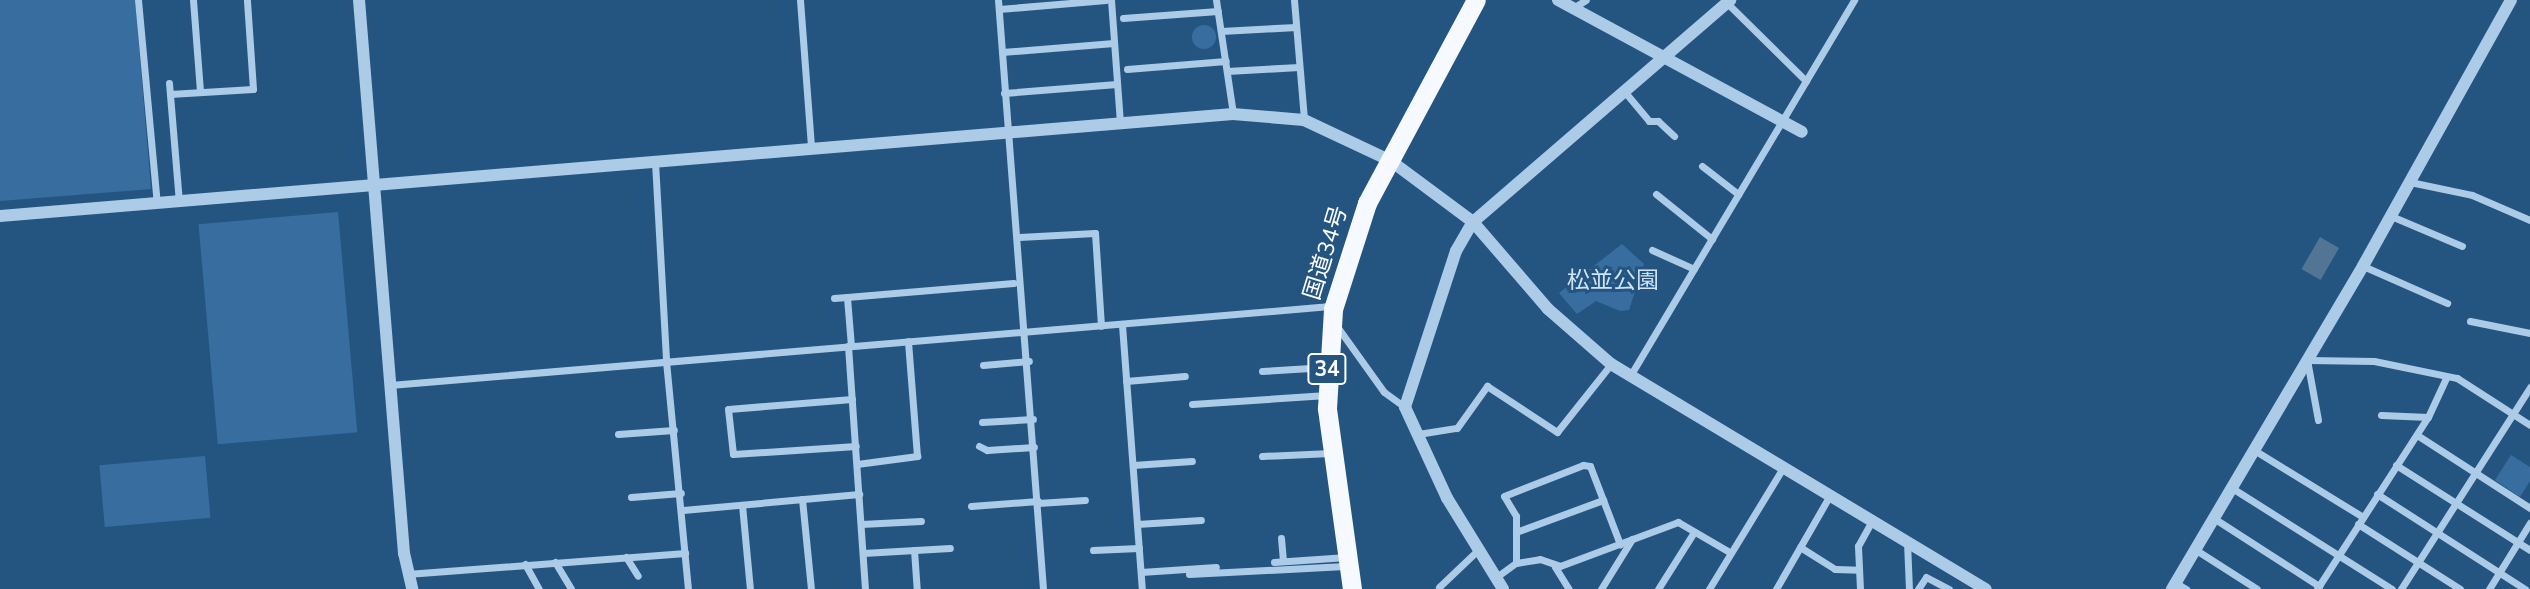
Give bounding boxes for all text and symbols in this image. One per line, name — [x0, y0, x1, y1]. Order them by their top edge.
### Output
street label: 国道34号 — [1299, 203, 1353, 303]
park label: 松並公園 — [1567, 267, 1659, 295]
road number: 34 — [1306, 352, 1348, 386]

